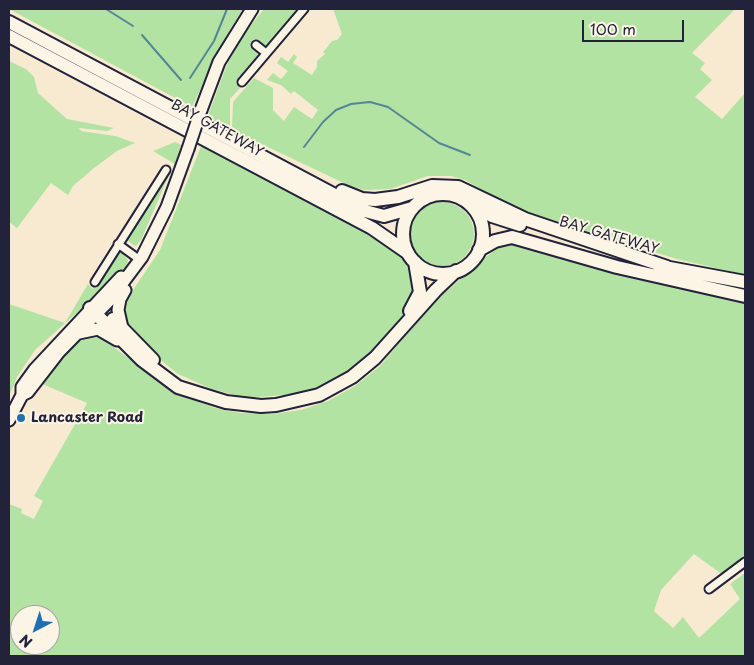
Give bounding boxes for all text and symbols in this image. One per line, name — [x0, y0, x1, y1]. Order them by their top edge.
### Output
scale bar — [584, 10, 686, 42]
text: 100 m — [590, 17, 636, 40]
street label: BAY GATEWAY — [168, 97, 266, 161]
street label: BAY GATEWAY — [557, 214, 661, 258]
place label: Lancaster Road — [31, 410, 143, 426]
marker: Lancaster Road — [15, 412, 27, 424]
north arrow — [10, 605, 60, 655]
text: N — [15, 629, 37, 653]

